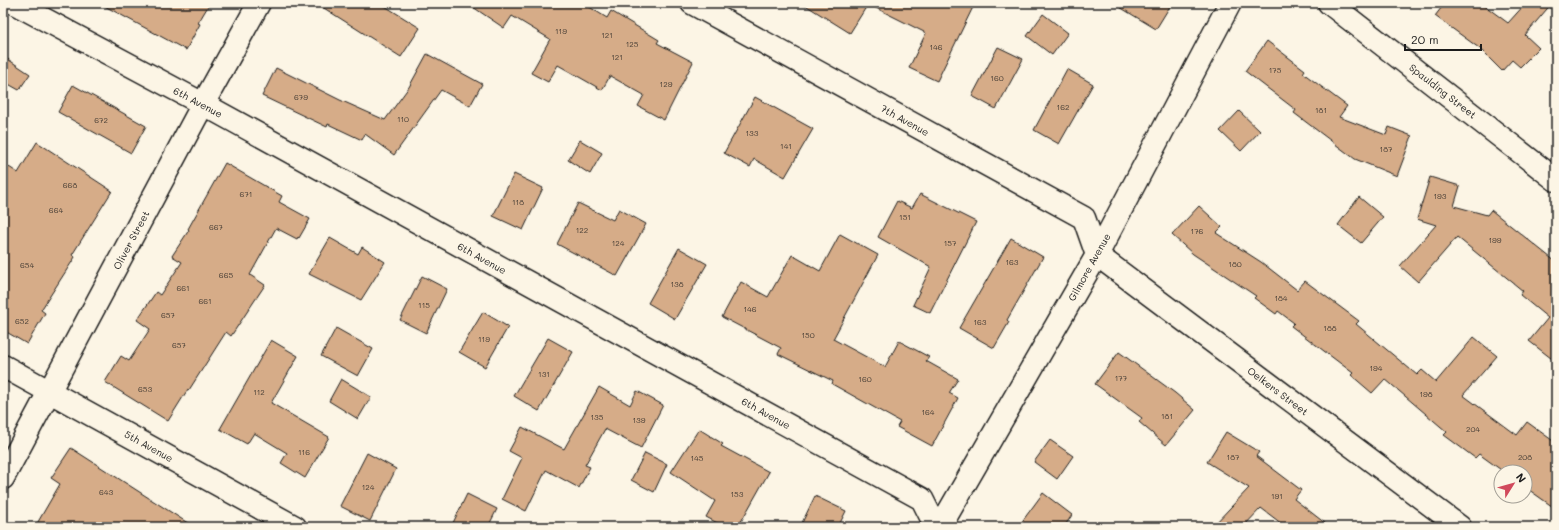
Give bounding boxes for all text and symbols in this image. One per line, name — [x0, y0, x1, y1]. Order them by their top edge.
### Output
house number: 119 — [555, 26, 567, 36]
scale bar — [1405, 26, 1481, 52]
house number: 121 — [601, 30, 613, 40]
text: 20 m — [1411, 31, 1439, 47]
house number: 125 — [626, 39, 639, 49]
house number: 146 — [929, 42, 943, 52]
house number: 121 — [611, 52, 623, 62]
street label: Spaulding Street — [1406, 60, 1480, 122]
house number: 175 — [1269, 65, 1282, 75]
house number: 160 — [990, 73, 1004, 83]
house number: 129 — [660, 79, 673, 89]
street label: 6th Avenue — [171, 83, 225, 121]
house number: 679 — [294, 92, 308, 102]
street label: 7th Avenue — [878, 101, 932, 139]
house number: 162 — [1057, 102, 1069, 112]
house number: 181 — [1315, 105, 1327, 115]
house number: 110 — [397, 114, 409, 124]
house number: 672 — [94, 115, 108, 125]
house number: 133 — [746, 128, 759, 138]
house number: 141 — [780, 141, 792, 151]
house number: 187 — [1380, 144, 1393, 154]
house number: 668 — [63, 180, 77, 190]
house number: 671 — [240, 189, 252, 199]
house number: 193 — [1434, 191, 1447, 201]
house number: 118 — [512, 197, 524, 207]
house number: 664 — [49, 205, 63, 215]
street label: Oliver Street — [110, 208, 152, 272]
house number: 151 — [899, 212, 911, 222]
house number: 667 — [209, 222, 224, 232]
house number: 122 — [576, 225, 588, 235]
house number: 176 — [1191, 226, 1204, 236]
street label: Gilmore Avenue — [1064, 230, 1114, 304]
house number: 199 — [1488, 235, 1502, 245]
house number: 124 — [612, 238, 625, 248]
house number: 157 — [944, 238, 957, 248]
street label: 6th Avenue — [455, 239, 509, 277]
house number: 163 — [1005, 257, 1019, 267]
house number: 180 — [1228, 259, 1242, 269]
house number: 654 — [20, 260, 34, 270]
house number: 665 — [219, 270, 233, 280]
house number: 138 — [670, 279, 684, 289]
house number: 661 — [176, 283, 190, 293]
house number: 184 — [1274, 293, 1288, 303]
house number: 661 — [198, 296, 212, 306]
house number: 115 — [418, 300, 430, 310]
house number: 146 — [743, 304, 757, 314]
house number: 657 — [161, 310, 176, 320]
house number: 652 — [15, 316, 29, 326]
house number: 163 — [973, 317, 987, 327]
house number: 188 — [1323, 323, 1337, 333]
house number: 150 — [801, 330, 815, 340]
house number: 119 — [478, 334, 490, 344]
house number: 657 — [172, 340, 187, 350]
street label: Oelkers Street — [1245, 363, 1311, 419]
house number: 194 — [1370, 363, 1383, 373]
house number: 131 — [538, 369, 550, 379]
house number: 177 — [1115, 373, 1128, 383]
house number: 160 — [858, 374, 872, 384]
house number: 653 — [138, 384, 152, 394]
house number: 112 — [253, 387, 265, 397]
house number: 198 — [1419, 389, 1433, 399]
street label: 6th Avenue — [739, 394, 793, 432]
house number: 164 — [921, 407, 935, 417]
house number: 181 — [1161, 411, 1173, 421]
house number: 135 — [591, 412, 604, 422]
house number: 139 — [633, 415, 646, 425]
house number: 204 — [1466, 424, 1480, 434]
street label: 5th Avenue — [122, 427, 176, 465]
house number: 116 — [298, 447, 310, 457]
house number: 187 — [1227, 452, 1240, 462]
house number: 208 — [1518, 452, 1532, 462]
house number: 145 — [691, 453, 704, 463]
north arrow — [1493, 464, 1533, 504]
text: N — [1513, 470, 1530, 486]
house number: 124 — [362, 482, 375, 492]
house number: 643 — [99, 487, 113, 497]
house number: 153 — [731, 489, 744, 499]
house number: 191 — [1271, 491, 1283, 501]

